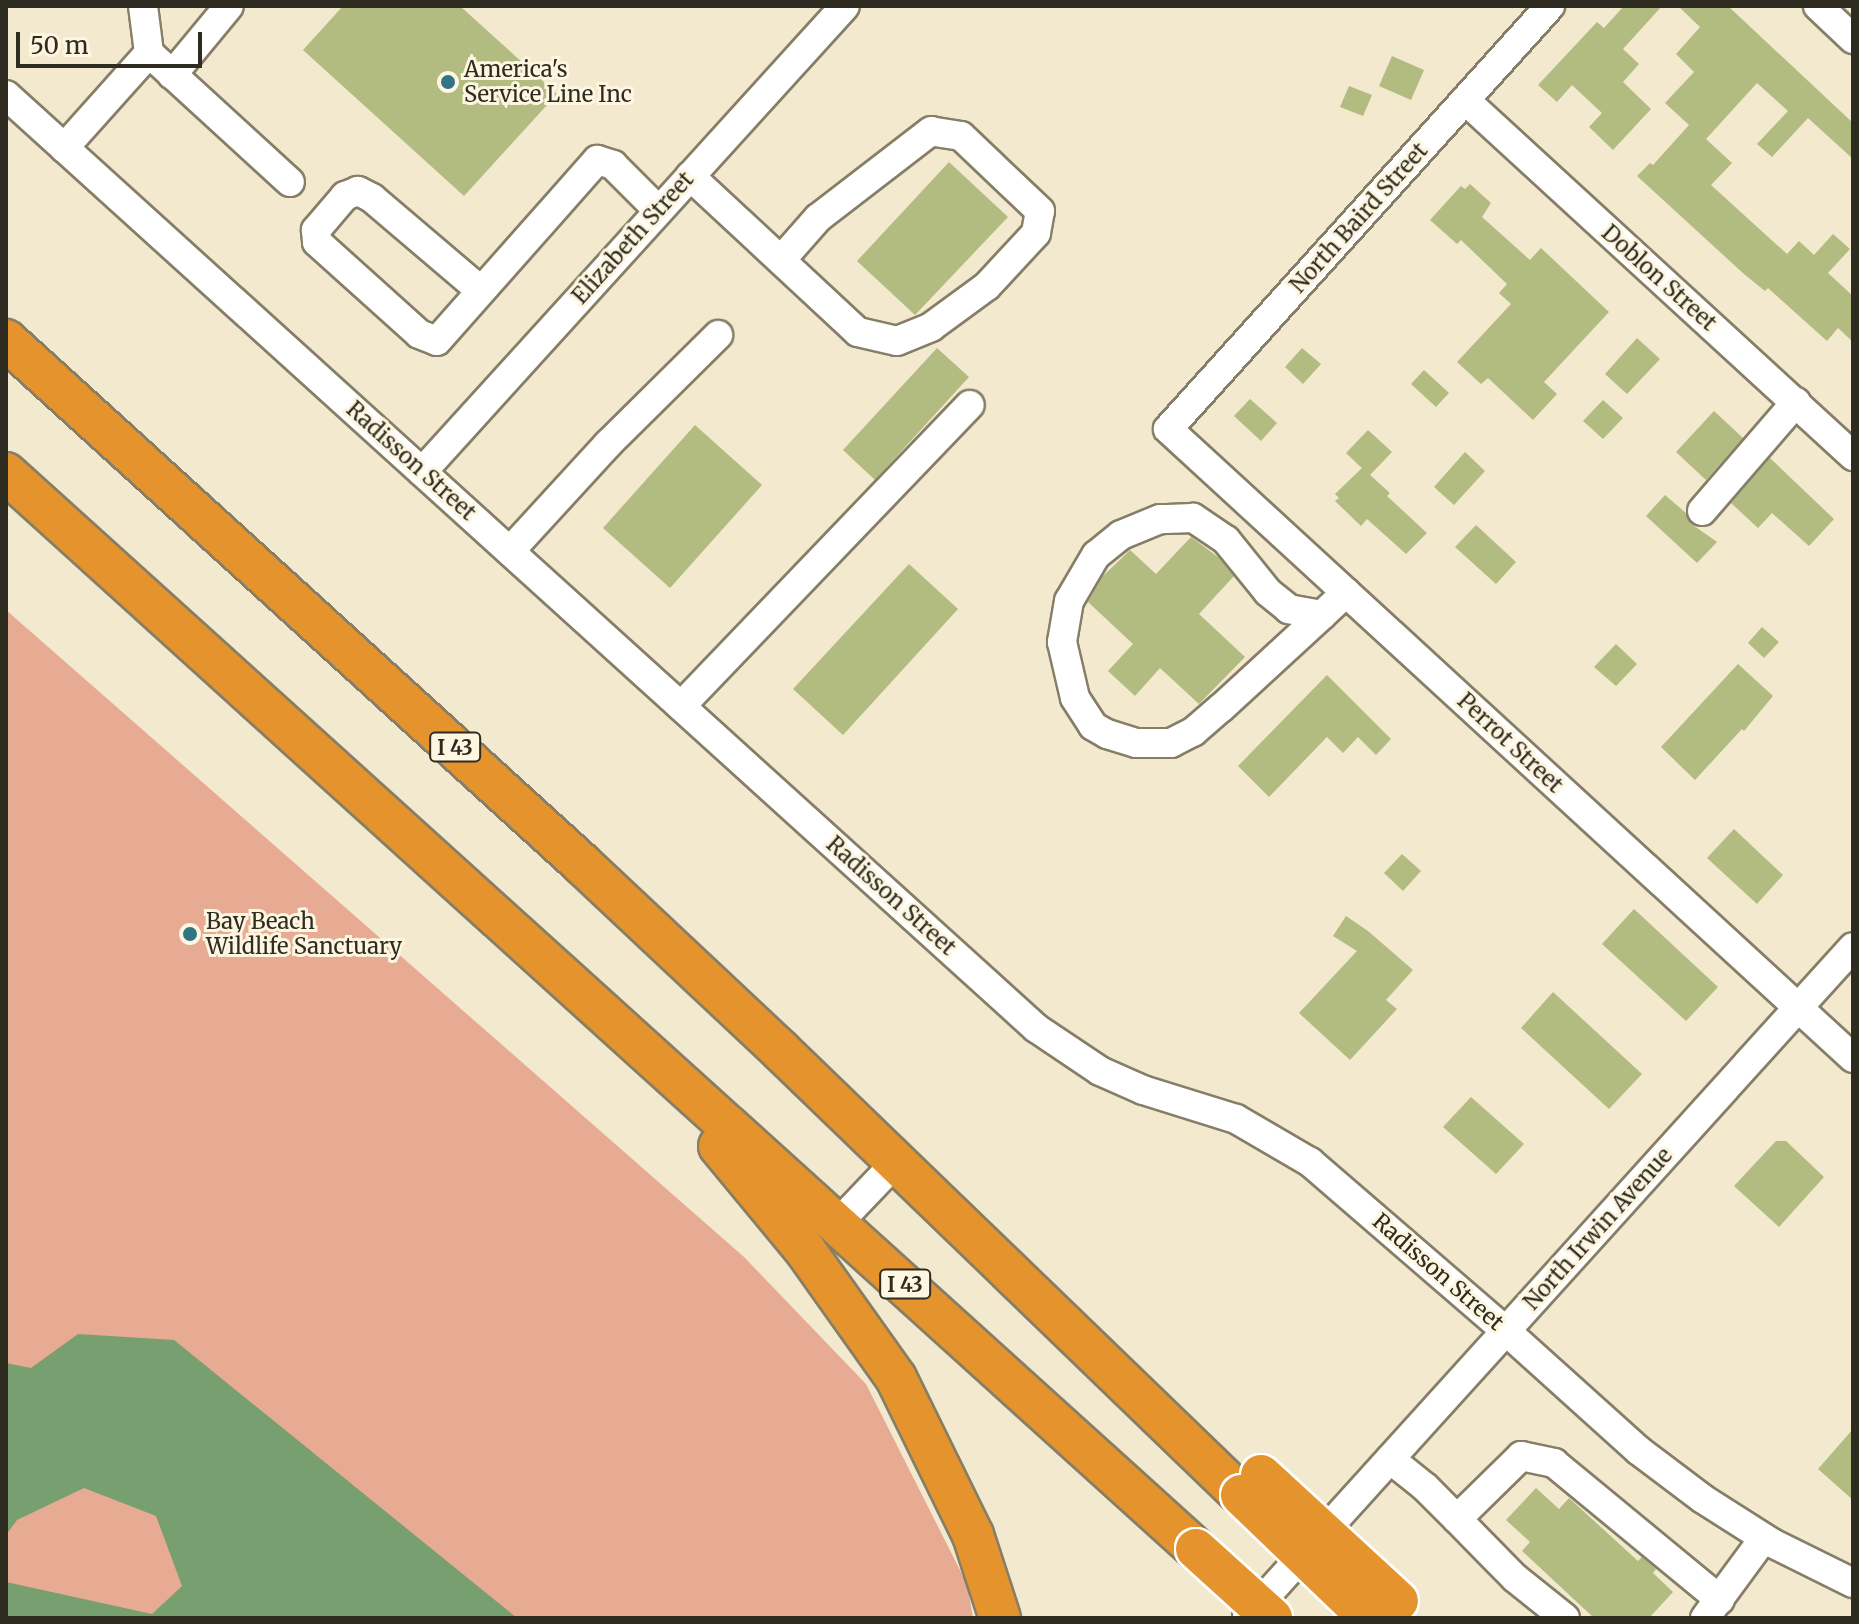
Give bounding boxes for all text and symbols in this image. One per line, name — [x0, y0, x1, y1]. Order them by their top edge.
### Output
scale bar — [20, 16, 206, 66]
text: 50 m — [30, 30, 89, 61]
place label: America's Service Line Inc — [464, 56, 632, 108]
marker: America's Service Line Inc — [439, 73, 457, 91]
street label: North Baird Street — [1285, 138, 1433, 298]
street label: Elizabeth Street — [567, 167, 699, 309]
street label: Doblon Street — [1596, 220, 1722, 336]
street label: Radisson Street — [341, 396, 481, 526]
street label: Perrot Street — [1452, 688, 1568, 798]
road number: I 43 — [429, 731, 481, 763]
street label: Radisson Street — [821, 831, 961, 961]
place label: Bay Beach Wildlife Sanctuary — [206, 908, 402, 960]
marker: Bay Beach Wildlife Sanctuary — [181, 925, 199, 943]
street label: North Irwin Avenue — [1518, 1143, 1678, 1315]
street label: Radisson Street — [1367, 1208, 1509, 1336]
road number: I 43 — [879, 1268, 931, 1300]

